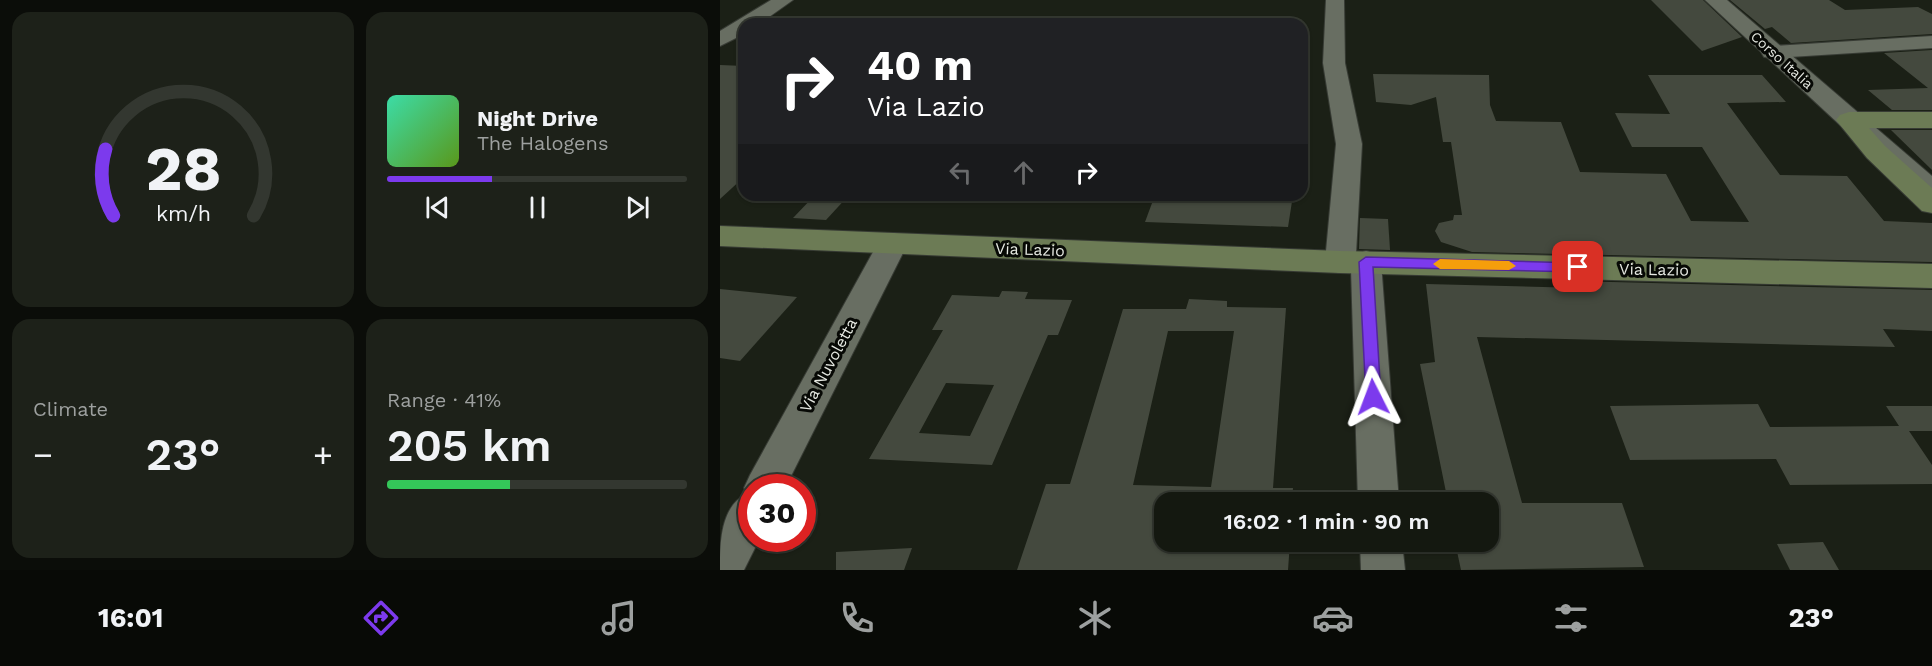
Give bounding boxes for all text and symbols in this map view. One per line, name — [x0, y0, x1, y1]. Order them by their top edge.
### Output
street label: Corso Italia — [1748, 28, 1816, 92]
text: 40 m — [867, 41, 973, 90]
icon: right — [768, 42, 846, 120]
text: Via Lazio — [867, 91, 985, 123]
text: Night Drive — [477, 106, 598, 131]
text: The Halogens — [477, 131, 609, 155]
text: 28 — [145, 133, 221, 206]
icon: left — [944, 156, 977, 189]
icon: ahead — [1007, 156, 1040, 189]
icon: right — [1070, 156, 1103, 189]
icon: previous — [421, 191, 454, 224]
icon: pause — [521, 191, 554, 224]
icon: next — [621, 191, 654, 224]
text: km/h — [155, 202, 211, 227]
street label: Via Lazio — [995, 239, 1065, 260]
pin — [1552, 241, 1603, 292]
icon: arrive — [1561, 250, 1594, 283]
street label: Via Lazio — [1619, 259, 1689, 280]
street label: Via Nuvoletta — [796, 315, 861, 415]
position arrow — [1341, 365, 1405, 429]
text: Range · 41% — [387, 388, 501, 412]
text: Climate — [33, 397, 108, 421]
text: 205 km — [387, 419, 552, 472]
text: 23° — [146, 428, 220, 481]
text: − — [33, 435, 53, 474]
text: + — [313, 435, 333, 474]
speed limit sign: 30 — [738, 474, 816, 552]
text: 16:02 · 1 min · 90 m — [1224, 509, 1429, 534]
icon: directions — [360, 597, 402, 639]
icon: music — [598, 597, 640, 639]
icon: phone — [836, 597, 878, 639]
icon: climate — [1074, 597, 1116, 639]
icon: car — [1312, 597, 1354, 639]
icon: filters — [1550, 597, 1592, 639]
text: 16:01 — [98, 602, 164, 634]
text: 23° — [1788, 602, 1834, 634]

